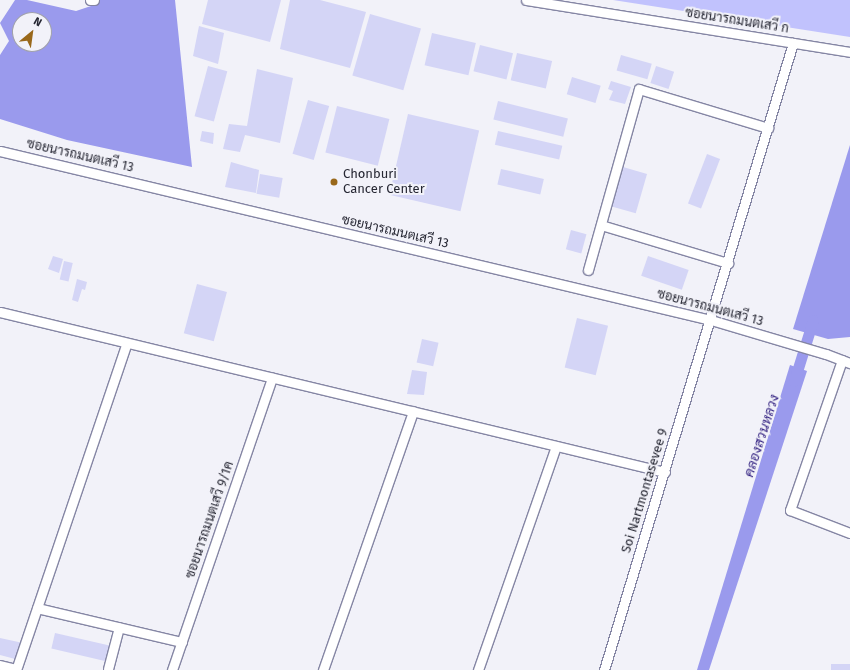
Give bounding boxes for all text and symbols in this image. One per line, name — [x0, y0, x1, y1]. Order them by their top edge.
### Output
street label: ซอยนารถมนตเสวี ก — [684, 5, 790, 37]
north arrow — [12, 12, 52, 52]
text: N — [31, 14, 44, 29]
street label: ซอยนารถมนตเสวี 13 — [25, 136, 135, 176]
place label: Chonburi Cancer Center — [343, 167, 425, 198]
marker: Chonburi Cancer Center — [328, 176, 340, 188]
street label: ซอยนารถมนตเสวี 13 — [340, 212, 450, 252]
street label: ซอยนารถมนตเสวี 13 — [655, 286, 765, 330]
water label: คลองสวนหลวง — [741, 393, 783, 479]
street label: Soi Nartmontasevee 9 — [619, 427, 671, 555]
street label: ซอยนารถมนตเสวี 9/1ค — [183, 459, 237, 581]

